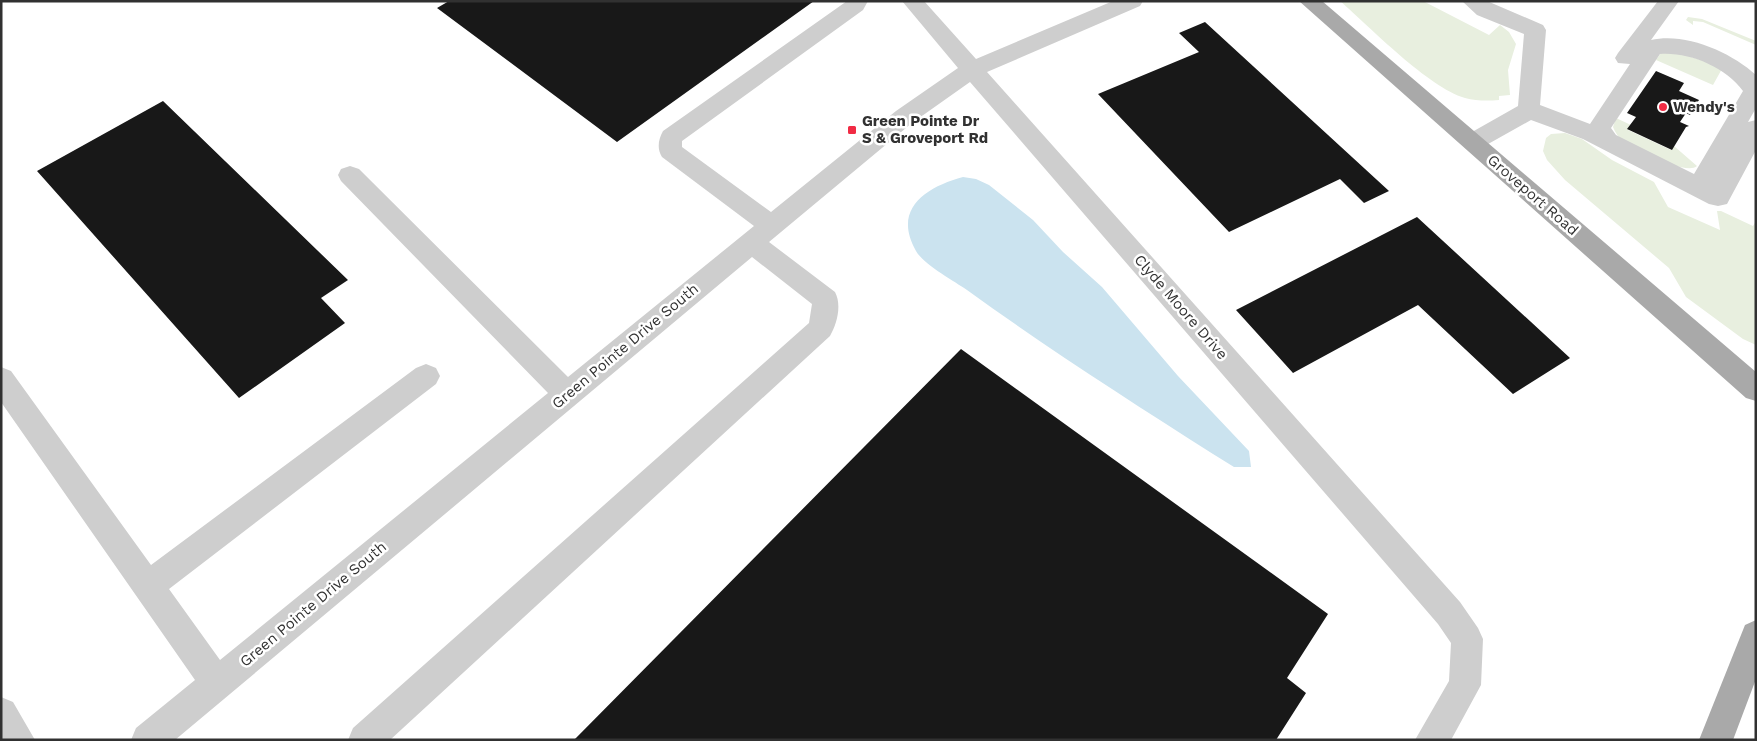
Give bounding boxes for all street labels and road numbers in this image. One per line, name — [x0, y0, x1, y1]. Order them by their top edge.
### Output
street label: Groveport Road — [1484, 151, 1582, 239]
street label: Clyde Moore Drive — [1131, 251, 1231, 363]
street label: Green Pointe Drive South — [548, 279, 702, 413]
street label: Green Pointe Drive South — [236, 537, 390, 671]

